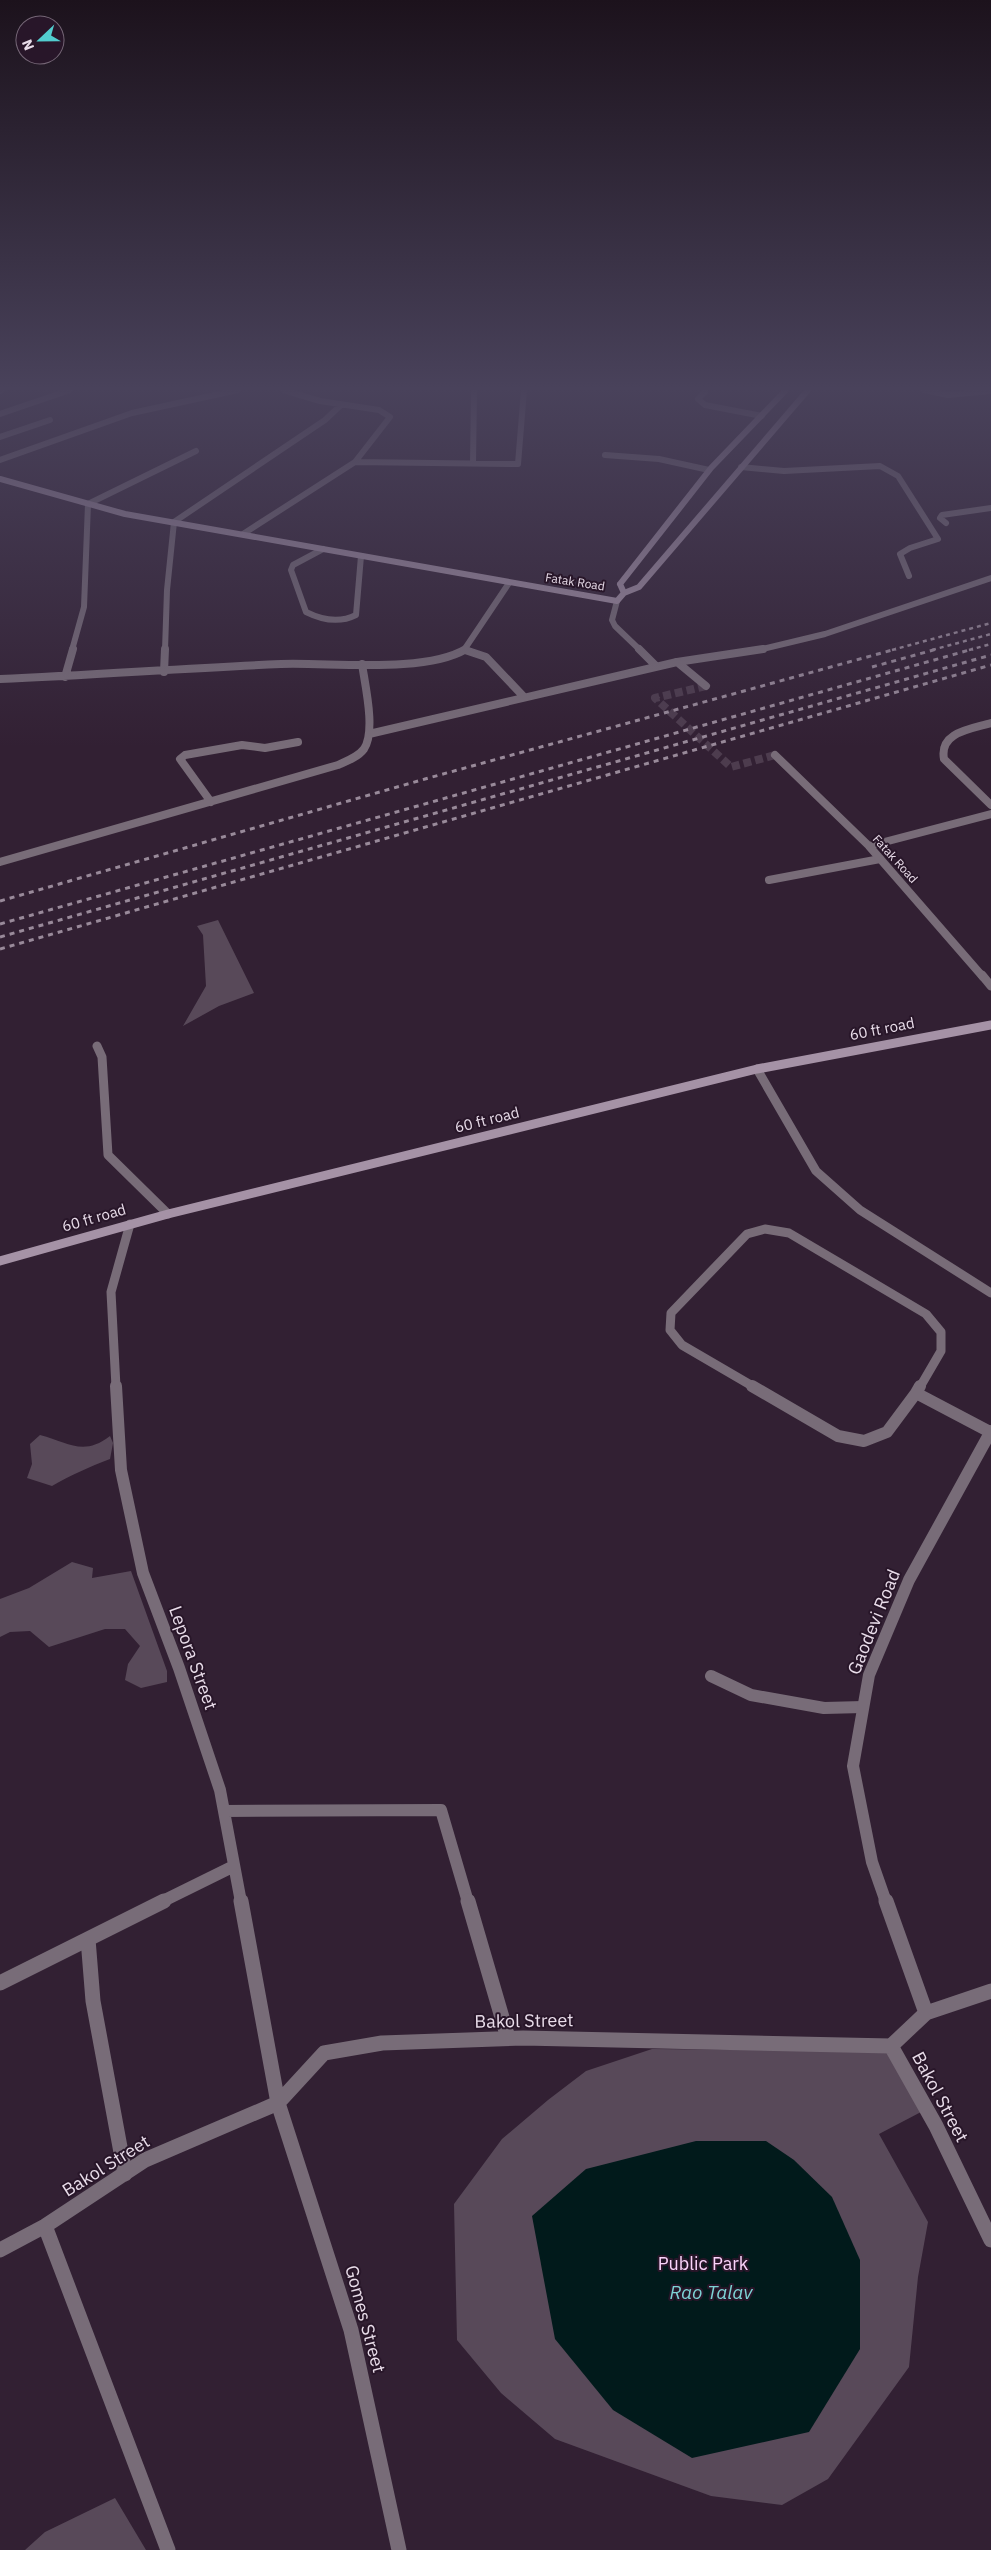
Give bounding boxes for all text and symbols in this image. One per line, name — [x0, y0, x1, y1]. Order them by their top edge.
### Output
north arrow — [15, 15, 65, 65]
text: N — [18, 37, 38, 53]
street label: Fatak Road — [544, 569, 606, 594]
street label: Fatak Road — [870, 831, 921, 886]
street label: 60 ft road — [848, 1013, 916, 1044]
street label: 60 ft road — [453, 1102, 521, 1137]
street label: 60 ft road — [60, 1199, 128, 1236]
street label: Gaodevi Road — [842, 1566, 905, 1678]
street label: Lepora Street — [164, 1603, 223, 1713]
street label: Bakol Street — [474, 2008, 574, 2033]
street label: Bakol Street — [907, 2048, 974, 2146]
street label: Bakol Street — [58, 2130, 154, 2202]
park label: Public Park — [658, 2252, 749, 2275]
street label: Gomes Street — [340, 2262, 391, 2375]
water label: Rao Talav — [670, 2280, 753, 2304]

